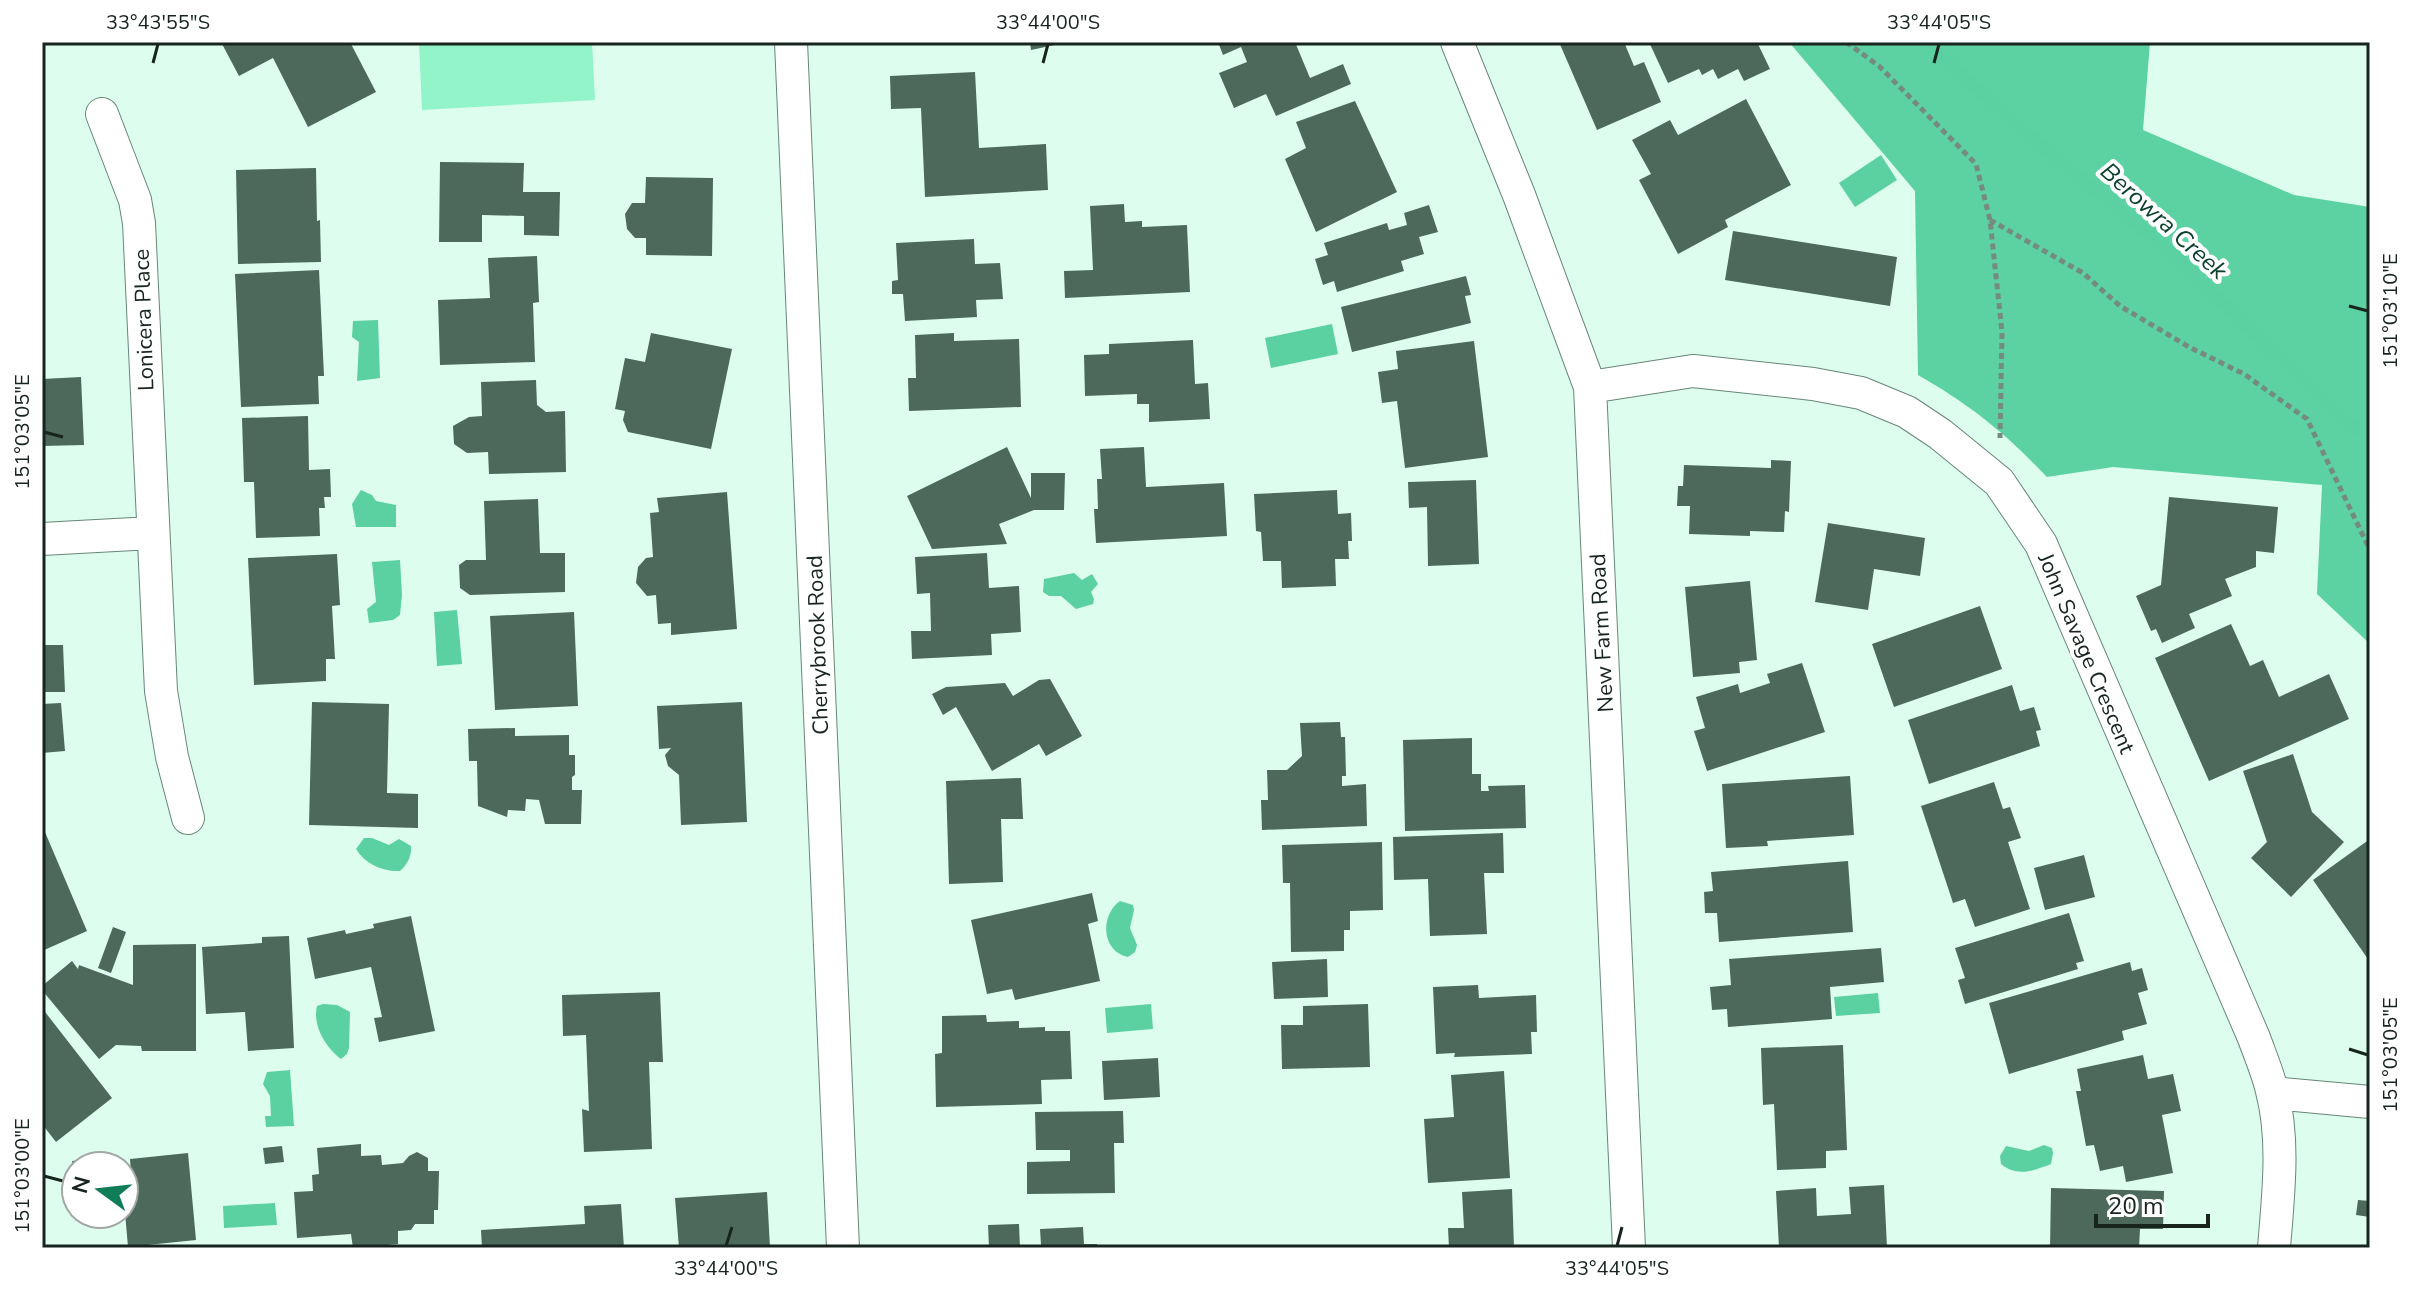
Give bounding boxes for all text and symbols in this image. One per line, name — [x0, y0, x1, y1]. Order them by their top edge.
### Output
text: 33°43'55"S — [106, 9, 210, 36]
text: 33°44'00"S — [996, 9, 1100, 36]
text: 33°44'05"S — [1887, 9, 1991, 36]
water label: Berowra Creek — [2094, 155, 2235, 287]
street label: Lonicera Place — [127, 248, 161, 392]
text: 151°03'10"E — [2377, 253, 2404, 369]
text: 151°03'05"E — [9, 374, 36, 490]
street label: John Savage Crescent — [2030, 548, 2142, 758]
street label: New Farm Road — [1583, 553, 1621, 713]
street label: Cherrybrook Road — [800, 555, 836, 735]
text: 151°03'05"E — [2377, 997, 2404, 1113]
text: 151°03'00"E — [9, 1118, 36, 1234]
north arrow — [60, 1150, 140, 1230]
text: N — [65, 1173, 98, 1197]
scale bar — [2096, 1178, 2208, 1228]
text: 20 m — [2108, 1190, 2164, 1222]
text: 33°44'00"S — [674, 1255, 778, 1282]
text: 33°44'05"S — [1565, 1255, 1669, 1282]

